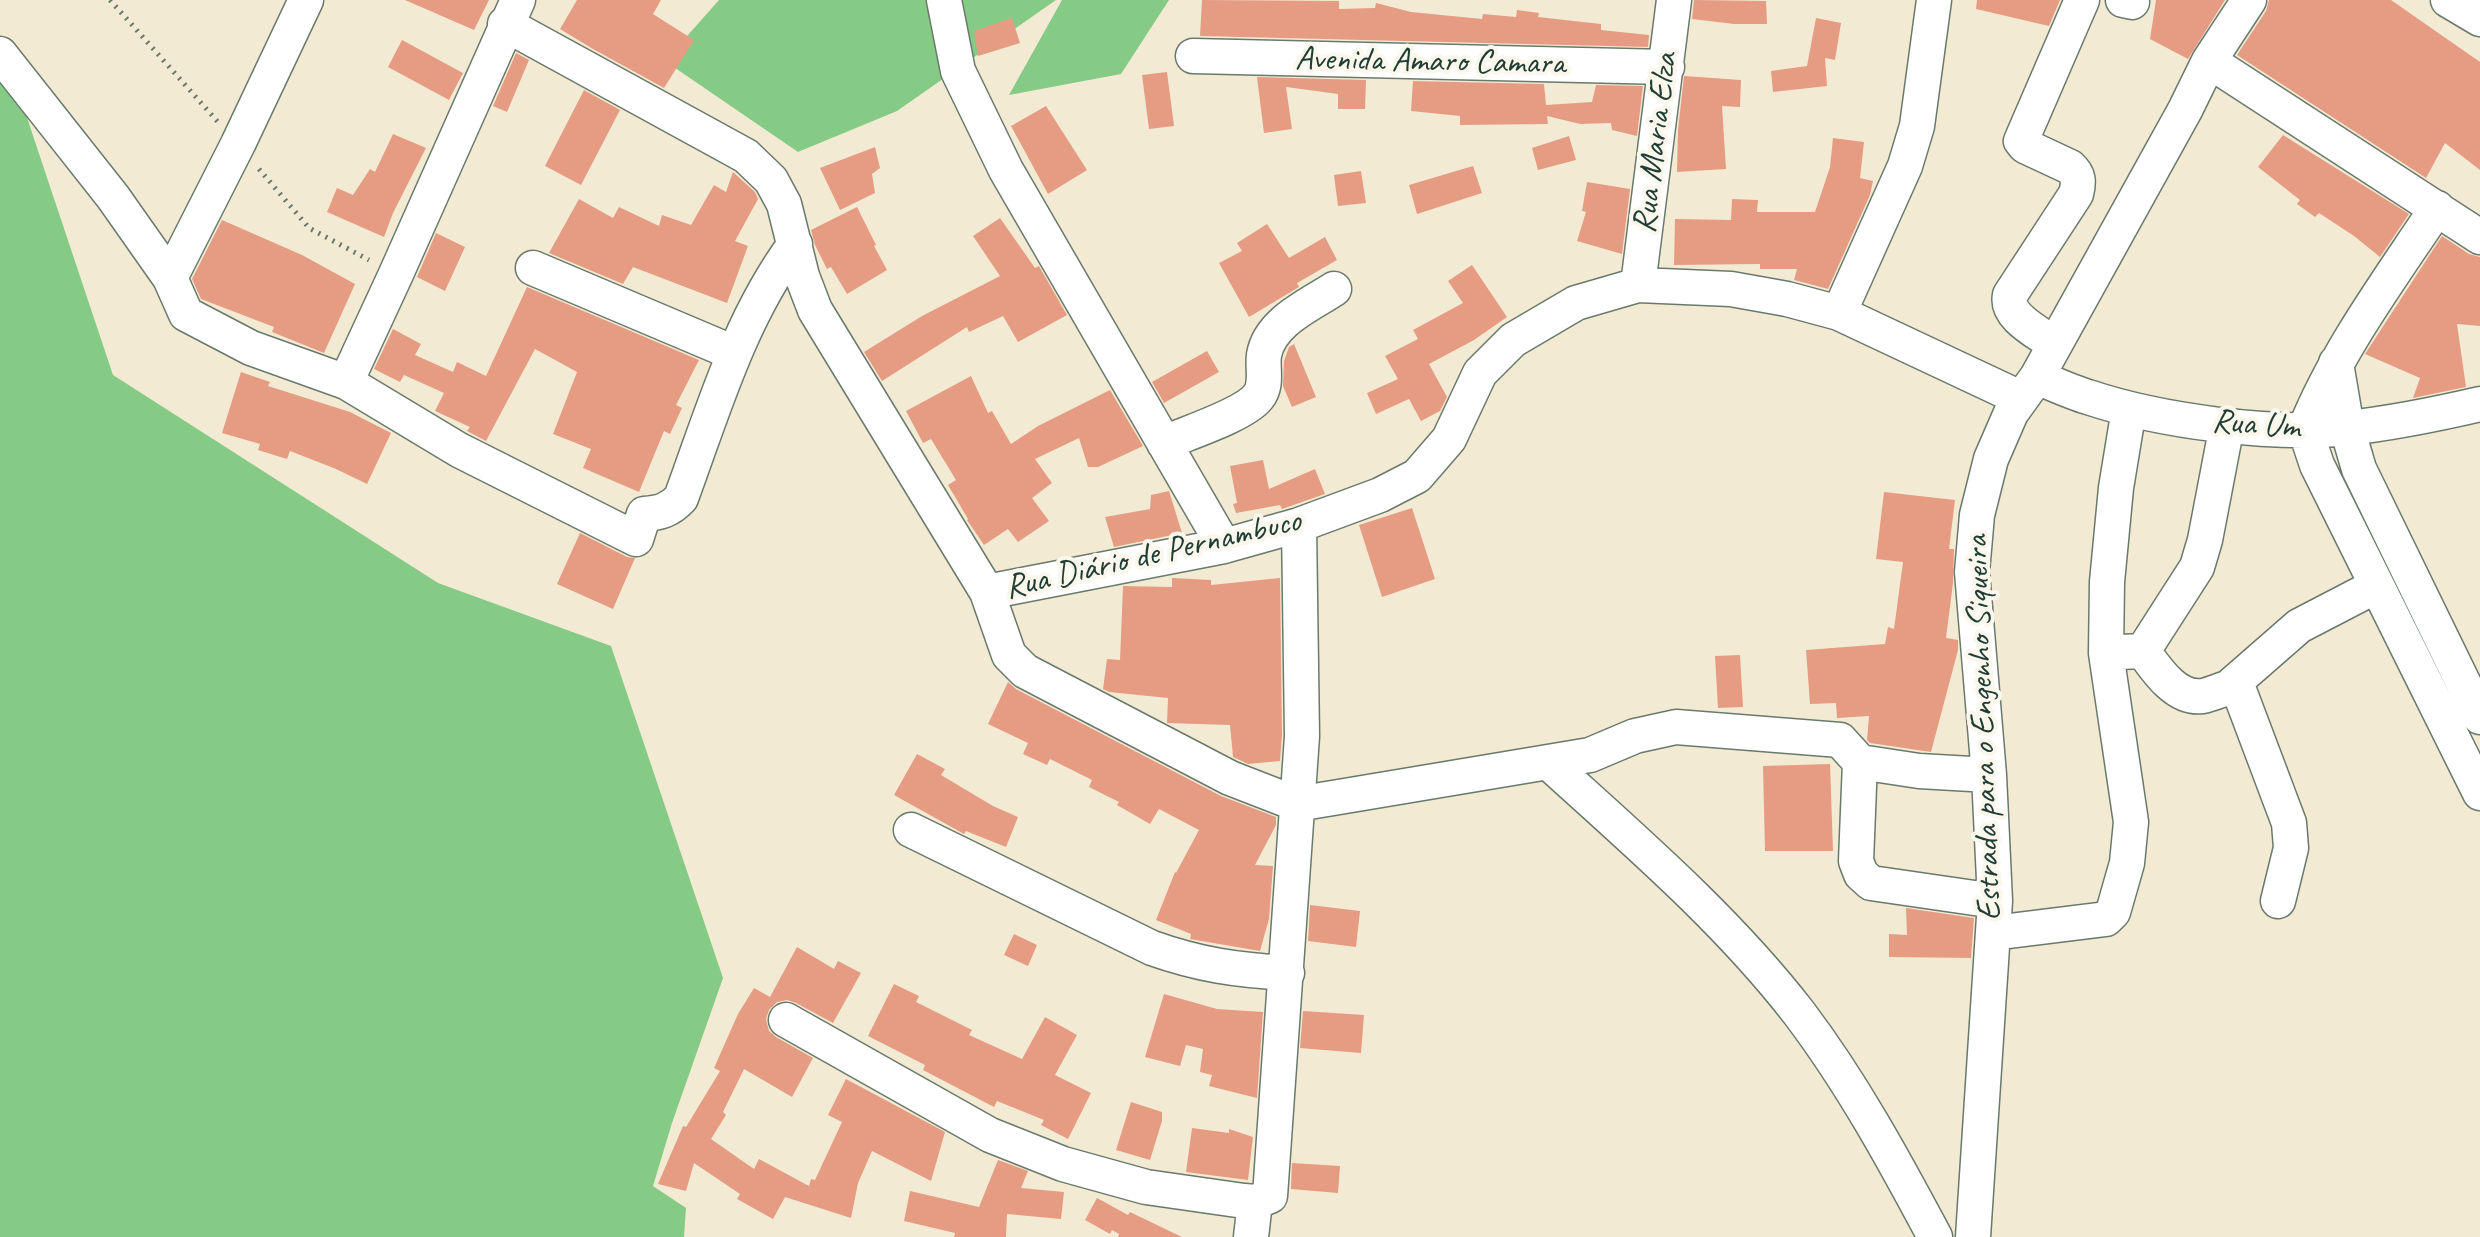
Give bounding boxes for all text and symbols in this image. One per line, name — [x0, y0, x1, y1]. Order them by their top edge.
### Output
street label: Avenida Amaro Camara — [1295, 39, 1565, 85]
street label: Rua Maria Elza — [1625, 51, 1687, 235]
street label: Rua Um — [2211, 402, 2301, 448]
street label: Rua Diário de Pernambuco — [1001, 501, 1305, 609]
street label: Estrada para o Engenho Siqueira — [1957, 535, 2011, 921]

